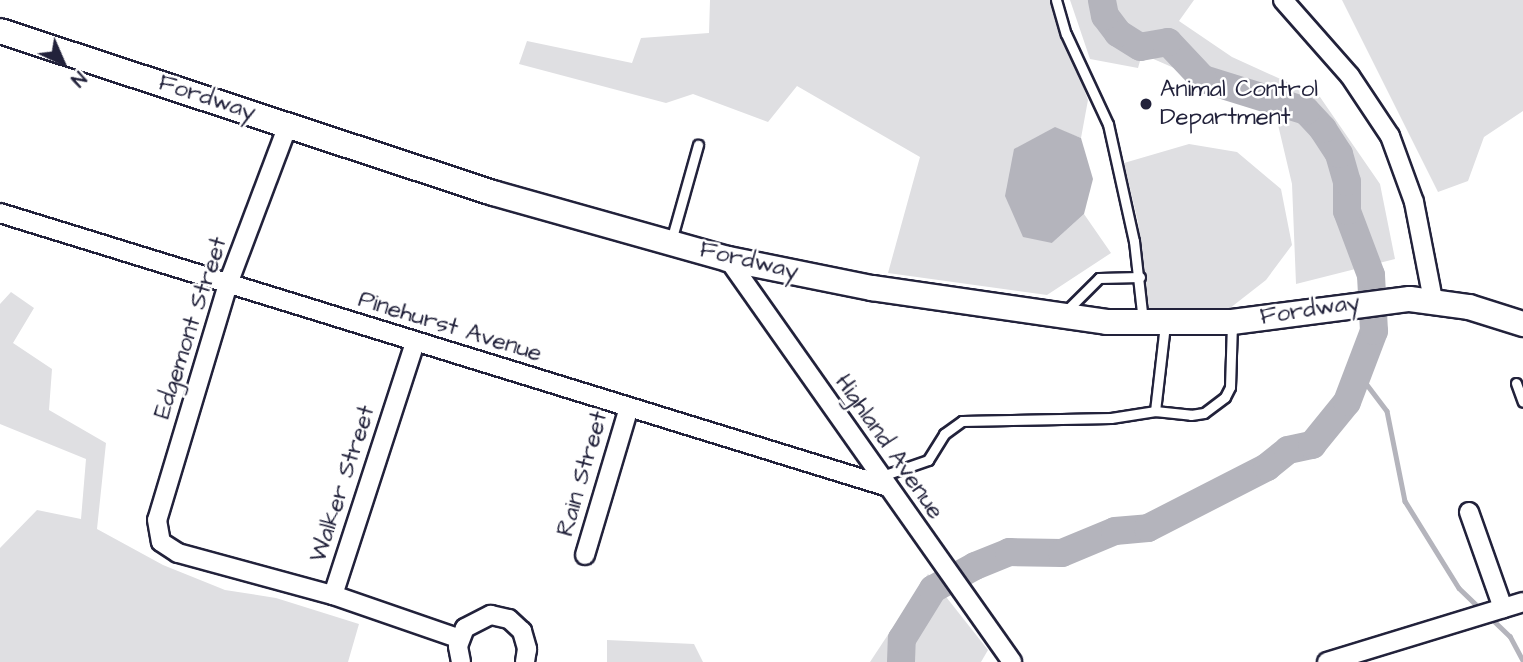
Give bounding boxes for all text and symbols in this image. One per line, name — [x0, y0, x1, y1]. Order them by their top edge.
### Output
north arrow — [28, 28, 98, 98]
text: N — [64, 65, 92, 92]
street label: Fordway — [155, 69, 259, 127]
place label: Animal Control Department — [1160, 76, 1318, 132]
marker: Animal Control Department — [1138, 96, 1154, 112]
street label: Edgemont Street — [148, 233, 234, 423]
street label: Fordway — [697, 236, 801, 286]
street label: Pinehurst Avenue — [355, 285, 545, 369]
street label: Fordway — [1258, 288, 1362, 332]
street label: Highland Avenue — [828, 369, 950, 525]
street label: Walker Street — [304, 402, 382, 566]
street label: Rain Street — [551, 408, 615, 540]

